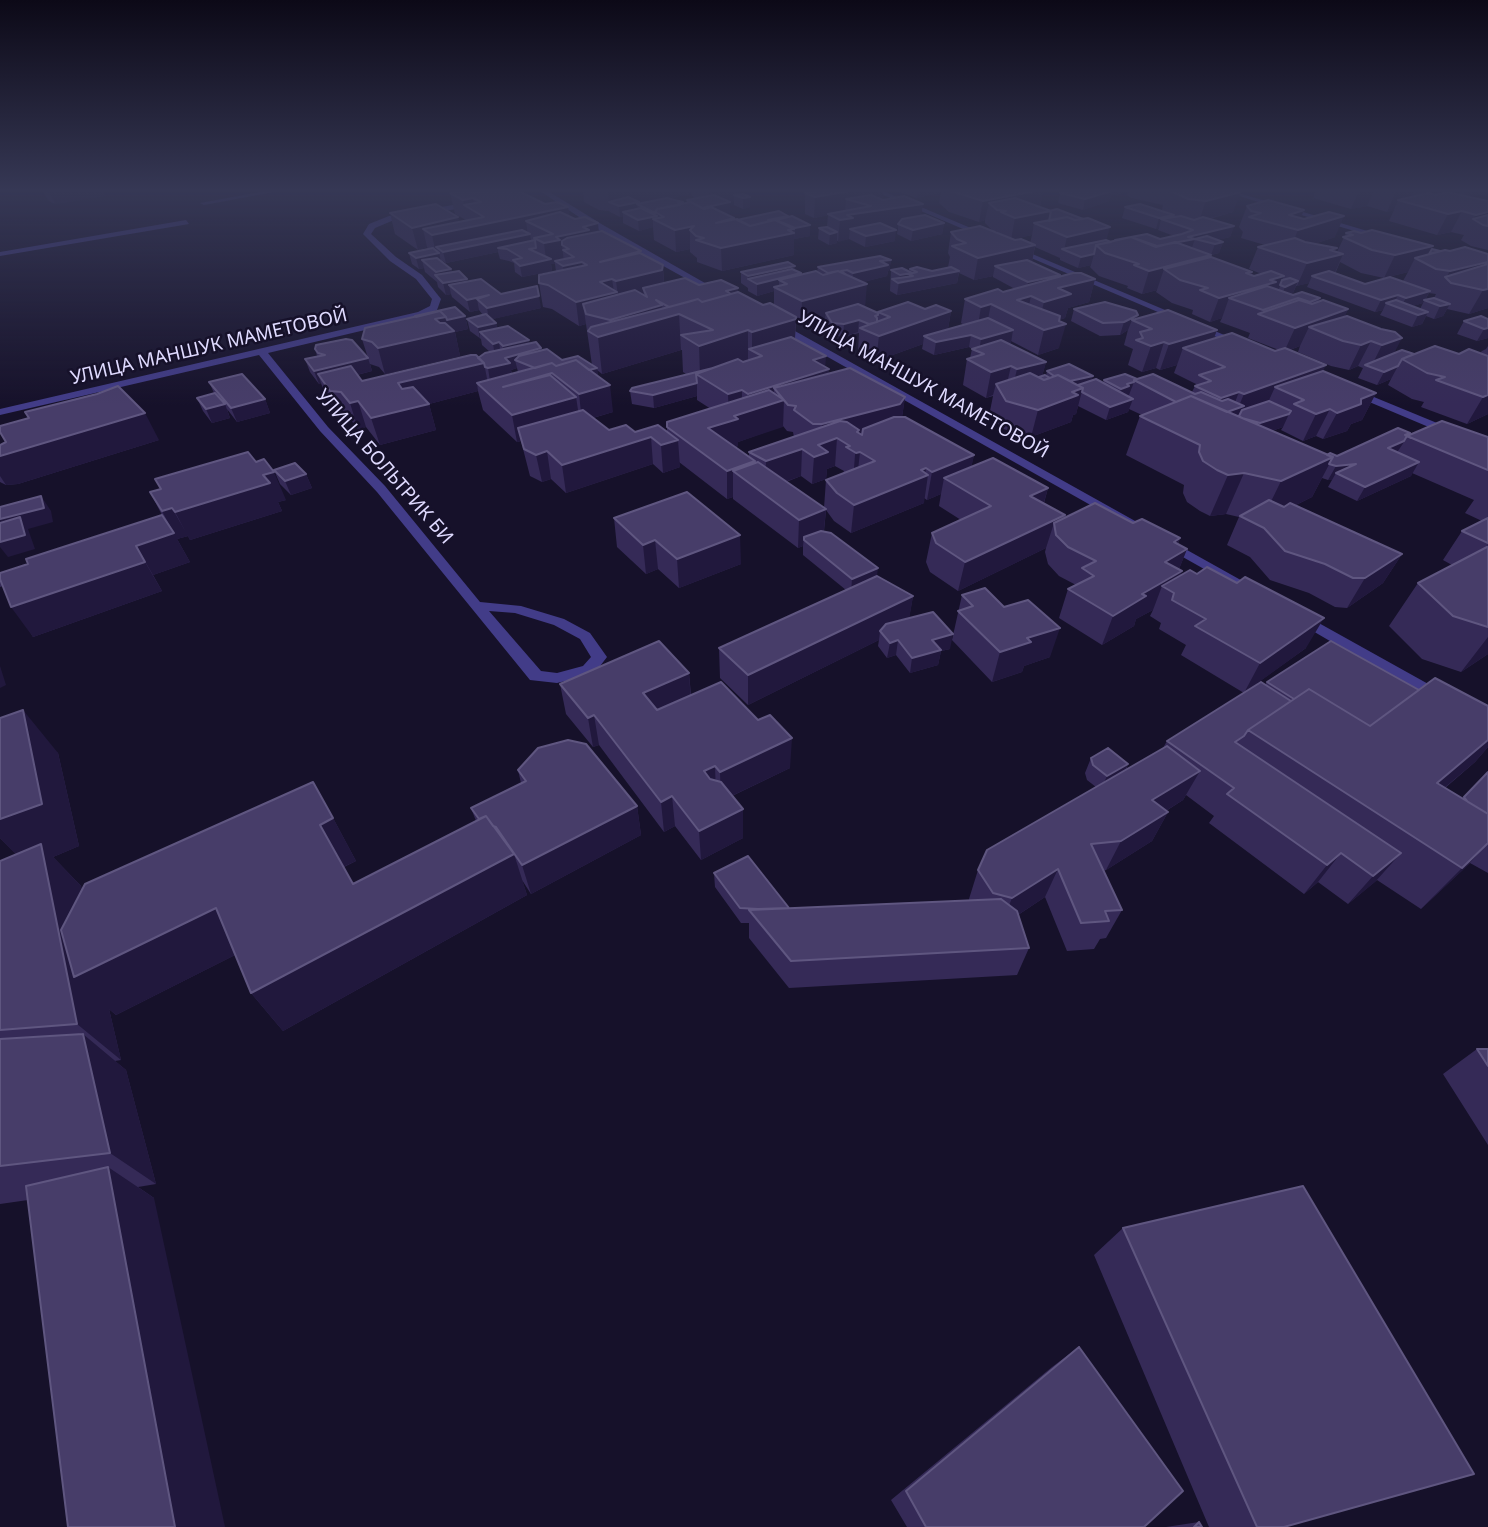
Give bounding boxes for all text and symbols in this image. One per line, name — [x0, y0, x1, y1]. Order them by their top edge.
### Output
street label: УЛИЦА МАНШУК МАМЕТОВОЙ — [68, 304, 350, 390]
street label: УЛИЦА МАНШУК МАМЕТОВОЙ — [794, 306, 1052, 464]
street label: УЛИЦА БОЛЬТРИК БИ — [311, 385, 457, 549]

